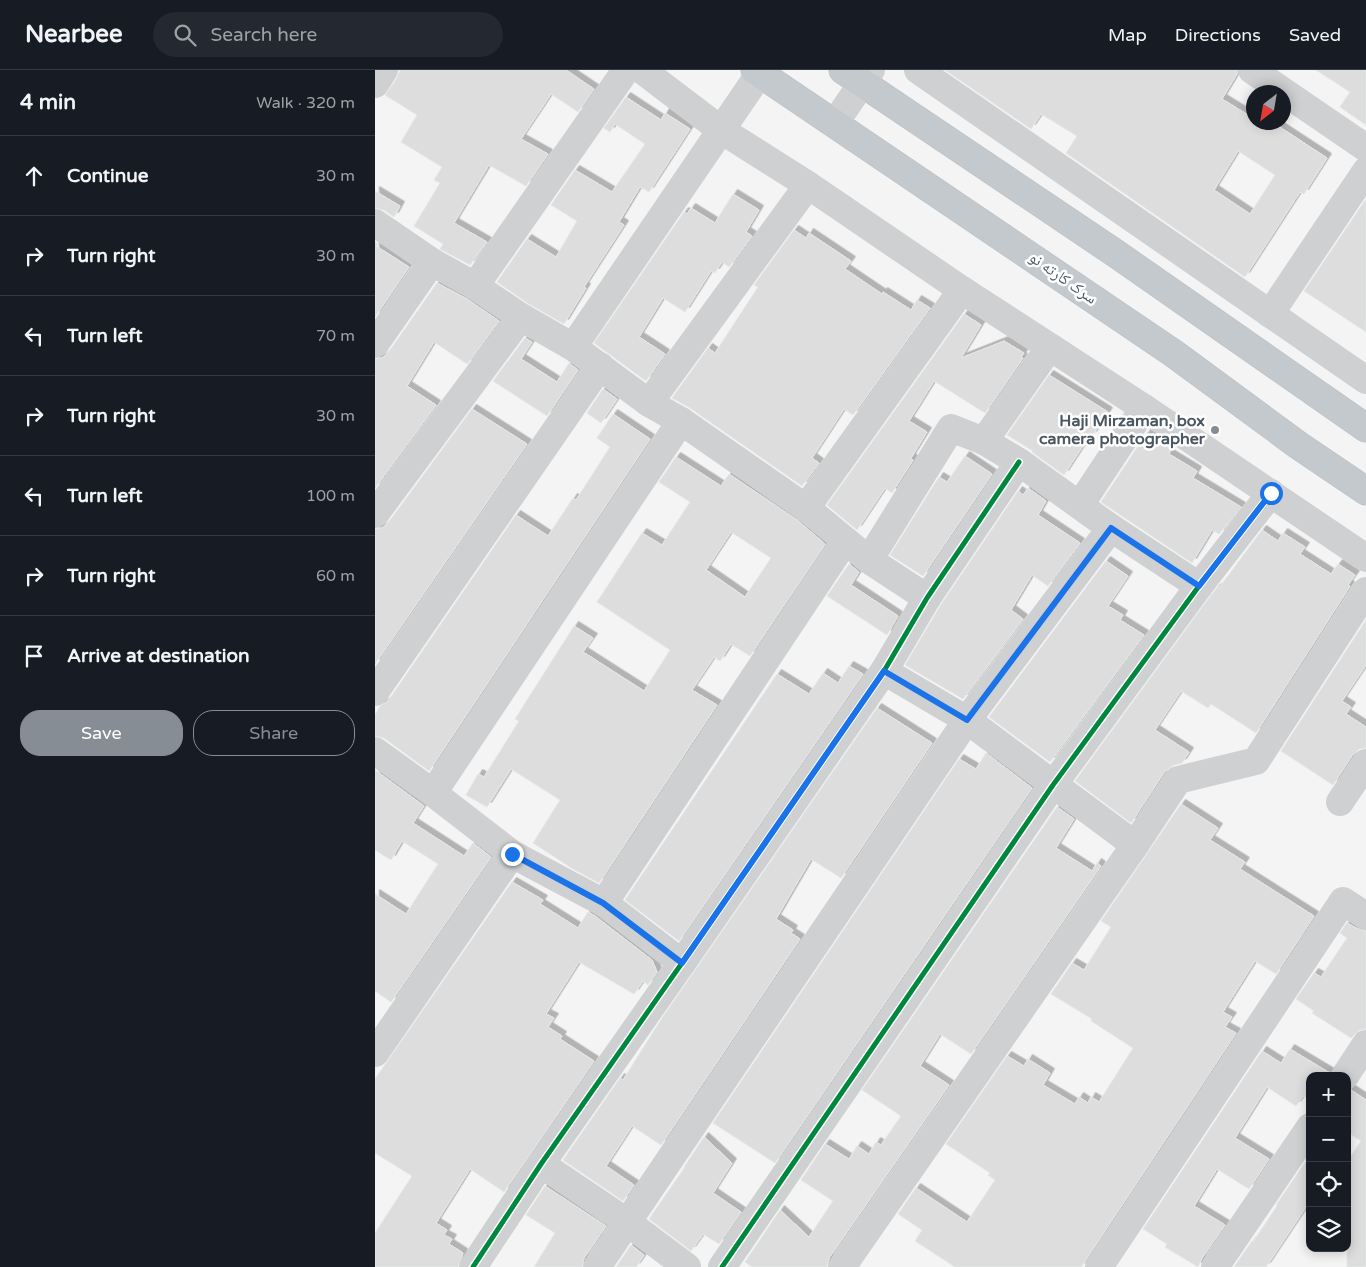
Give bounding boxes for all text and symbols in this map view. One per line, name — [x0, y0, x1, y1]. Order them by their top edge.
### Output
search box — [153, 12, 503, 57]
text: Nearbee — [25, 20, 123, 49]
icon: search — [171, 21, 199, 49]
text: Search here — [211, 24, 317, 46]
text: Map — [1108, 24, 1147, 46]
text: Directions — [1175, 24, 1261, 46]
text: Saved — [1289, 24, 1341, 46]
north arrow — [1246, 85, 1291, 130]
text: 4 min — [20, 90, 76, 115]
text: Walk · 320 m — [256, 93, 355, 113]
icon: ahead — [20, 162, 48, 190]
text: Continue — [67, 165, 149, 187]
text: 30 m — [316, 166, 355, 186]
icon: right — [20, 242, 48, 270]
text: Turn right — [67, 245, 155, 267]
text: 30 m — [316, 246, 355, 266]
street label: سرک کارته نو — [1025, 247, 1101, 309]
icon: left — [20, 322, 48, 350]
text: Turn left — [67, 325, 143, 347]
text: 70 m — [316, 326, 355, 346]
icon: right — [20, 402, 48, 430]
text: Turn right — [67, 405, 155, 427]
text: 30 m — [316, 406, 355, 426]
place label: Haji Mirzaman, box camera photographer — [1039, 411, 1206, 449]
marker: Haji Mirzaman, box camera photographer — [1209, 424, 1221, 436]
icon: left — [20, 482, 48, 510]
route start — [1260, 482, 1283, 505]
text: Turn left — [67, 485, 143, 507]
text: 100 m — [306, 486, 355, 506]
icon: right — [20, 562, 48, 590]
text: Turn right — [67, 565, 155, 587]
text: 60 m — [316, 566, 355, 586]
icon: arrive — [20, 642, 48, 670]
text: Arrive at destination — [67, 645, 250, 667]
button: Save — [20, 710, 183, 756]
button: Share — [193, 710, 355, 756]
route end — [501, 843, 524, 866]
map controls — [1306, 1072, 1351, 1252]
button: + — [1306, 1072, 1351, 1117]
button: − — [1306, 1117, 1351, 1162]
button: locate — [1306, 1162, 1351, 1207]
button: layers — [1306, 1207, 1351, 1252]

